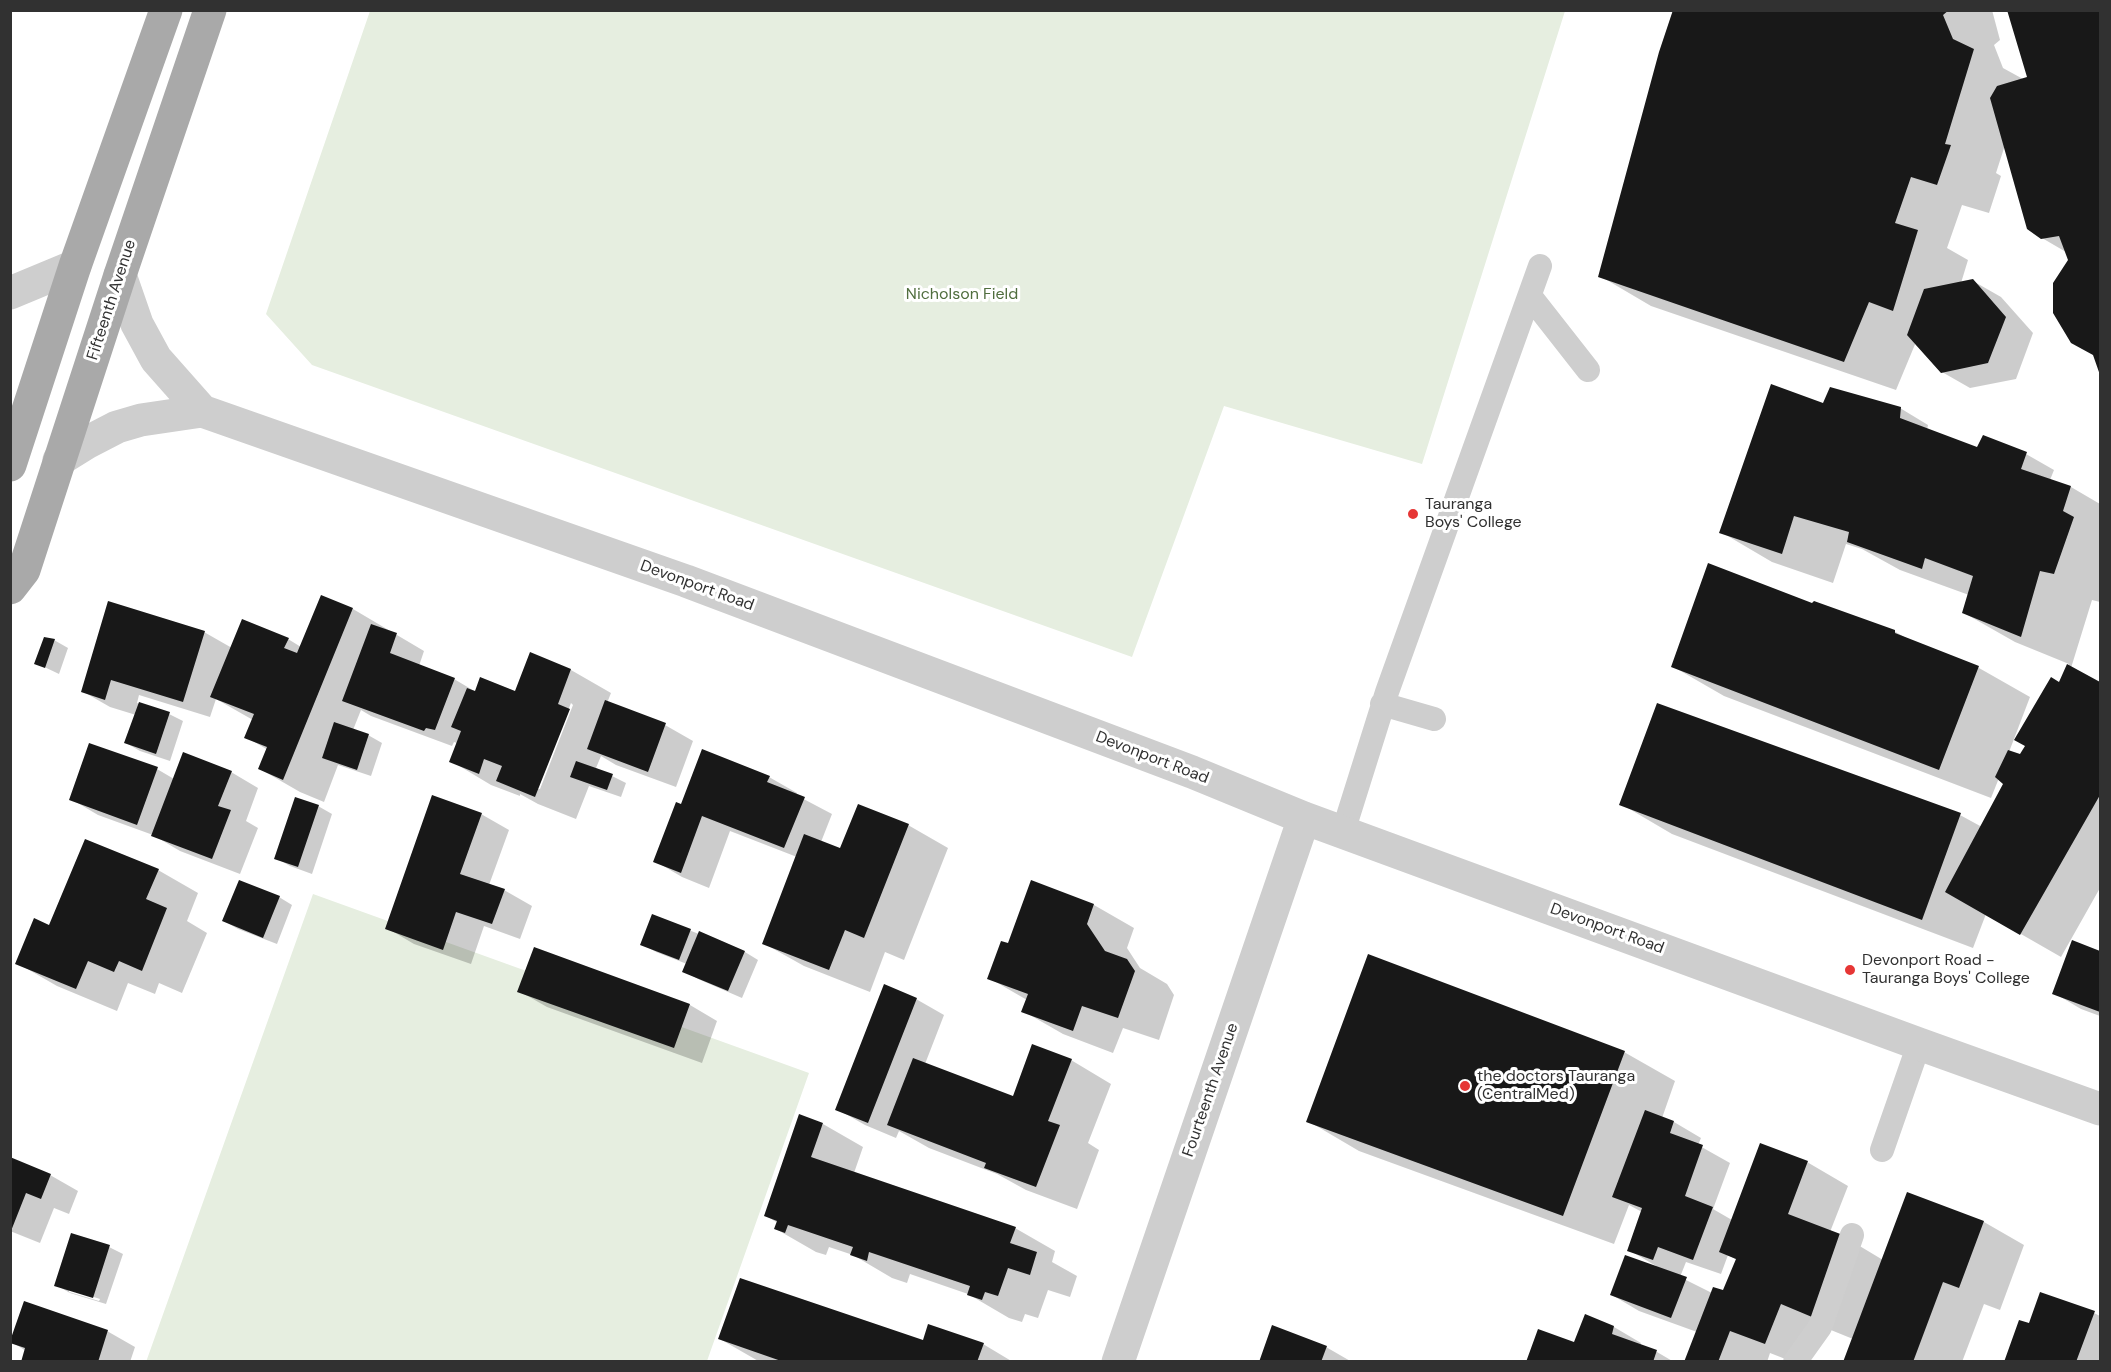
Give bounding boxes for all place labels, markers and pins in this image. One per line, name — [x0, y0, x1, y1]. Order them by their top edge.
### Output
place label: Tauranga Boys' College — [1425, 495, 1522, 533]
marker: Tauranga Boys' College — [1406, 507, 1420, 521]
place label: Devonport Road - Tauranga Boys' College — [1862, 951, 2030, 989]
marker: Devonport Road - Tauranga Boys' College — [1843, 963, 1857, 977]
place label: the doctors Tauranga (CentralMed) — [1477, 1067, 1635, 1105]
marker: the doctors Tauranga (CentralMed) — [1458, 1079, 1472, 1093]

